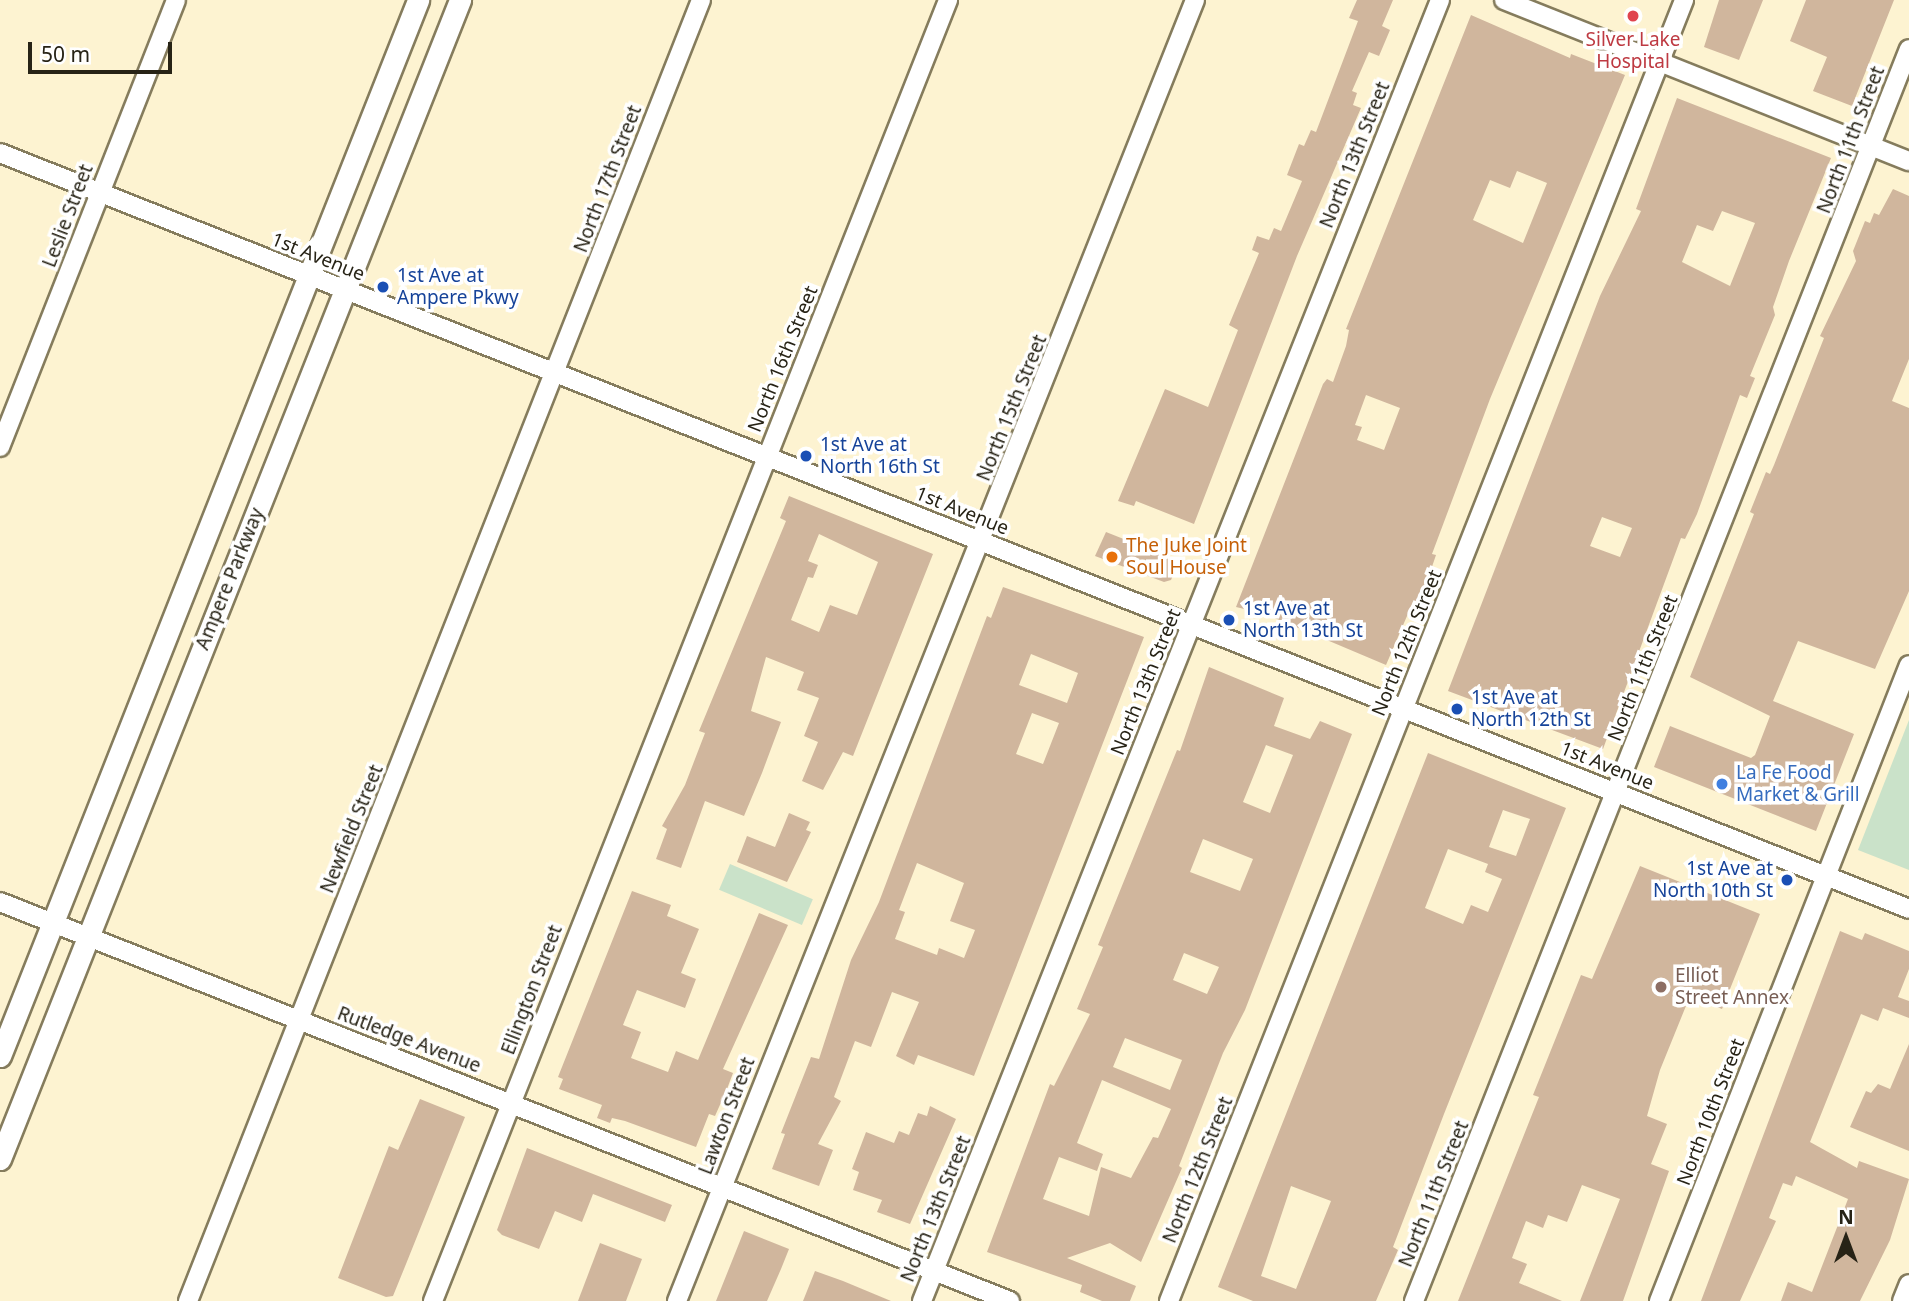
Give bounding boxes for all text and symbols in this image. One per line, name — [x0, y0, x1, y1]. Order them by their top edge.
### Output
marker: Silver Lake Hospital — [1623, 6, 1643, 26]
scale bar — [32, 28, 175, 72]
place label: Silver Lake Hospital — [1586, 29, 1680, 73]
text: 50 m — [41, 40, 90, 68]
street label: North 11th Street — [1812, 63, 1890, 217]
street label: North 13th Street — [1315, 79, 1395, 231]
street label: North 17th Street — [569, 102, 647, 256]
street label: Leslie Street — [38, 161, 98, 271]
street label: 1st Avenue — [268, 228, 368, 286]
place label: 1st Ave at Ampere Pkwy — [397, 265, 519, 309]
marker: 1st Ave at Ampere Pkwy — [375, 279, 391, 295]
street label: North 16th Street — [743, 283, 823, 435]
street label: North 15th Street — [972, 332, 1052, 484]
place label: 1st Ave at North 16th St — [820, 434, 940, 478]
marker: 1st Ave at North 16th St — [798, 448, 814, 464]
street label: 1st Avenue — [912, 482, 1012, 540]
street label: Ampere Parkway — [191, 505, 269, 653]
place label: The Juke Joint Soul House — [1126, 535, 1247, 579]
marker: The Juke Joint Soul House — [1104, 549, 1120, 565]
street label: North 12th Street — [1367, 567, 1447, 719]
street label: North 11th Street — [1603, 592, 1683, 744]
place label: 1st Ave at North 13th St — [1243, 598, 1363, 642]
street label: North 13th Street — [1106, 606, 1186, 758]
marker: 1st Ave at North 13th St — [1221, 612, 1237, 628]
place label: 1st Ave at North 12th St — [1471, 687, 1591, 731]
marker: 1st Ave at North 12th St — [1449, 701, 1465, 717]
street label: 1st Avenue — [1557, 737, 1657, 795]
street label: Newfield Street — [316, 761, 388, 897]
place label: La Fe Food Market & Grill — [1736, 762, 1860, 806]
marker: La Fe Food Market & Grill — [1714, 776, 1730, 792]
place label: 1st Ave at North 10th St — [1653, 858, 1773, 902]
marker: 1st Ave at North 10th St — [1779, 872, 1795, 888]
street label: Ellington Street — [497, 922, 567, 1058]
place label: Elliot Street Annex — [1675, 965, 1789, 1009]
marker: Elliot Street Annex — [1653, 979, 1669, 995]
street label: Rutledge Avenue — [334, 1002, 484, 1078]
street label: North 10th Street — [1672, 1035, 1750, 1189]
street label: Lawton Street — [694, 1054, 760, 1178]
street label: North 12th Street — [1158, 1094, 1238, 1246]
street label: North 11th Street — [1394, 1118, 1474, 1270]
street label: North 13th Street — [896, 1133, 976, 1285]
north arrow — [1811, 1203, 1881, 1273]
text: N — [1838, 1204, 1854, 1230]

